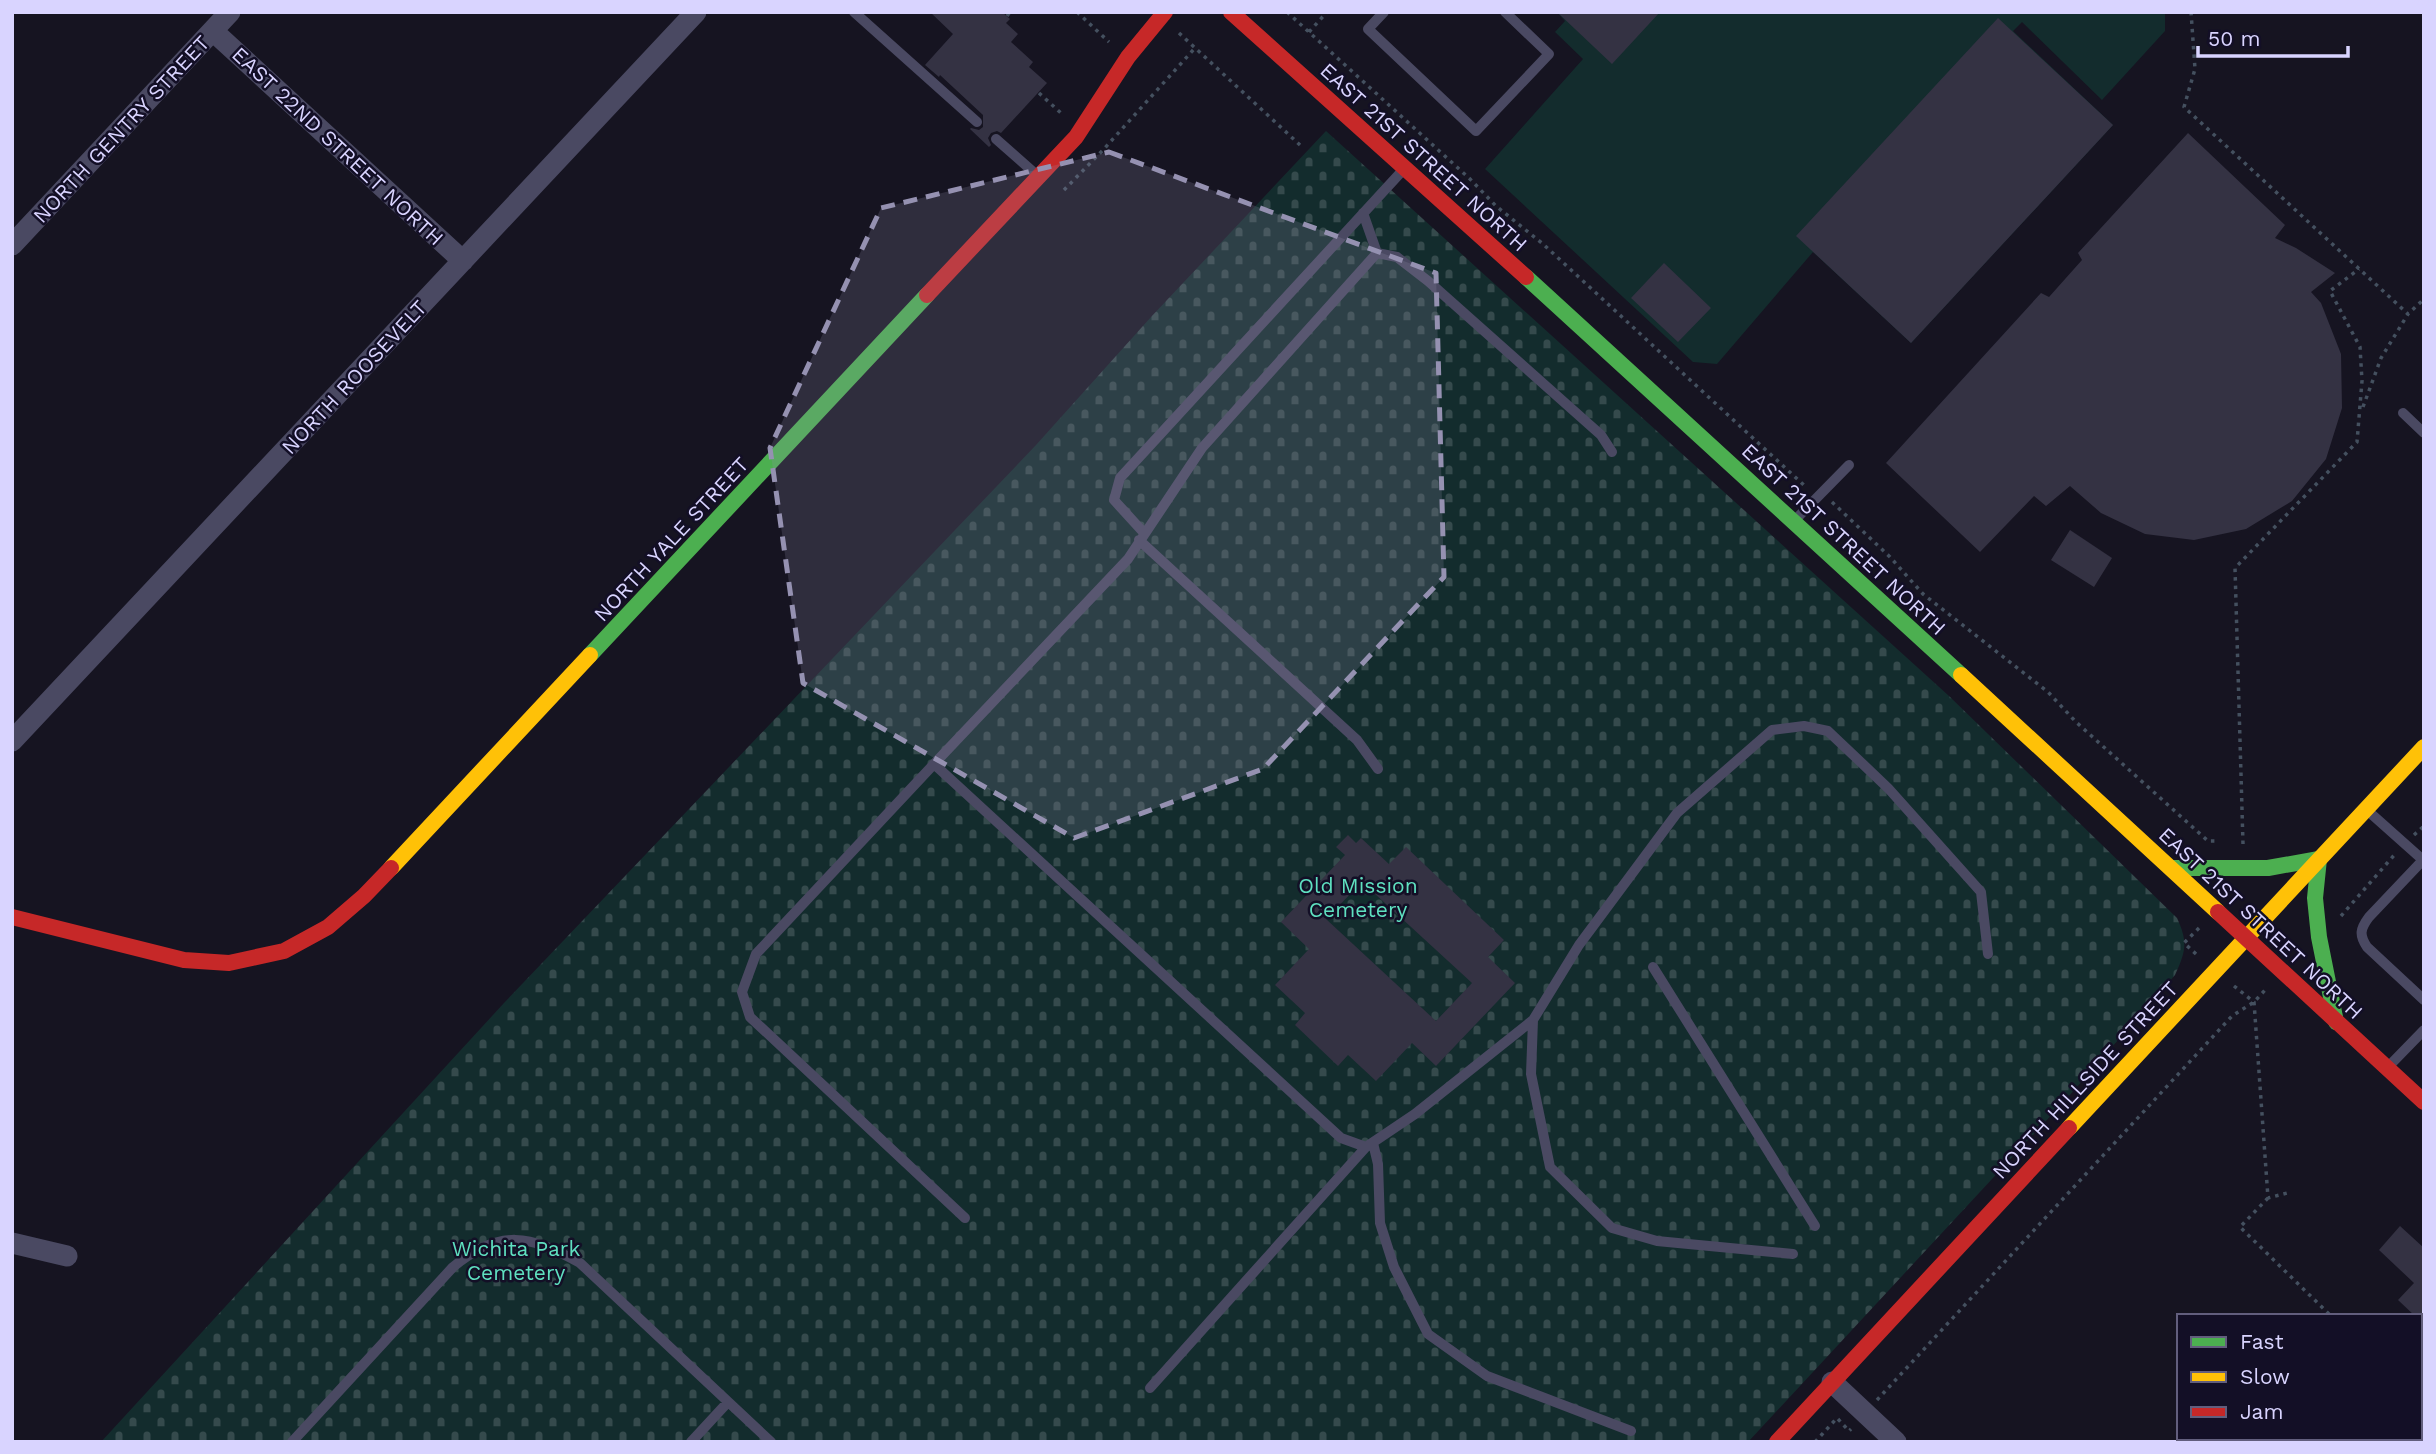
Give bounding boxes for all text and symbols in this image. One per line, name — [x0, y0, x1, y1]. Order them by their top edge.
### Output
scale bar — [2198, 14, 2348, 58]
text: 50 m — [2208, 26, 2260, 51]
street label: NORTH GENTRY STREET — [27, 30, 215, 228]
street label: EAST 22ND STREET NORTH — [227, 41, 449, 251]
street label: EAST 21ST STREET NORTH — [1315, 57, 1533, 257]
street label: NORTH ROOSEVELT — [276, 295, 432, 459]
street label: EAST 21ST STREET NORTH — [1737, 438, 1951, 640]
street label: NORTH YALE STREET — [588, 451, 754, 626]
street label: EAST 21ST STREET NORTH — [2154, 822, 2368, 1024]
park label: Old Mission Cemetery — [1298, 873, 1418, 922]
street label: NORTH HILLSIDE STREET — [1987, 976, 2183, 1184]
park label: Wichita Park Cemetery — [452, 1236, 580, 1285]
legend — [2177, 1314, 2422, 1440]
text: Fast — [2240, 1329, 2284, 1354]
text: Slow — [2240, 1364, 2290, 1389]
text: Jam — [2240, 1399, 2283, 1424]

